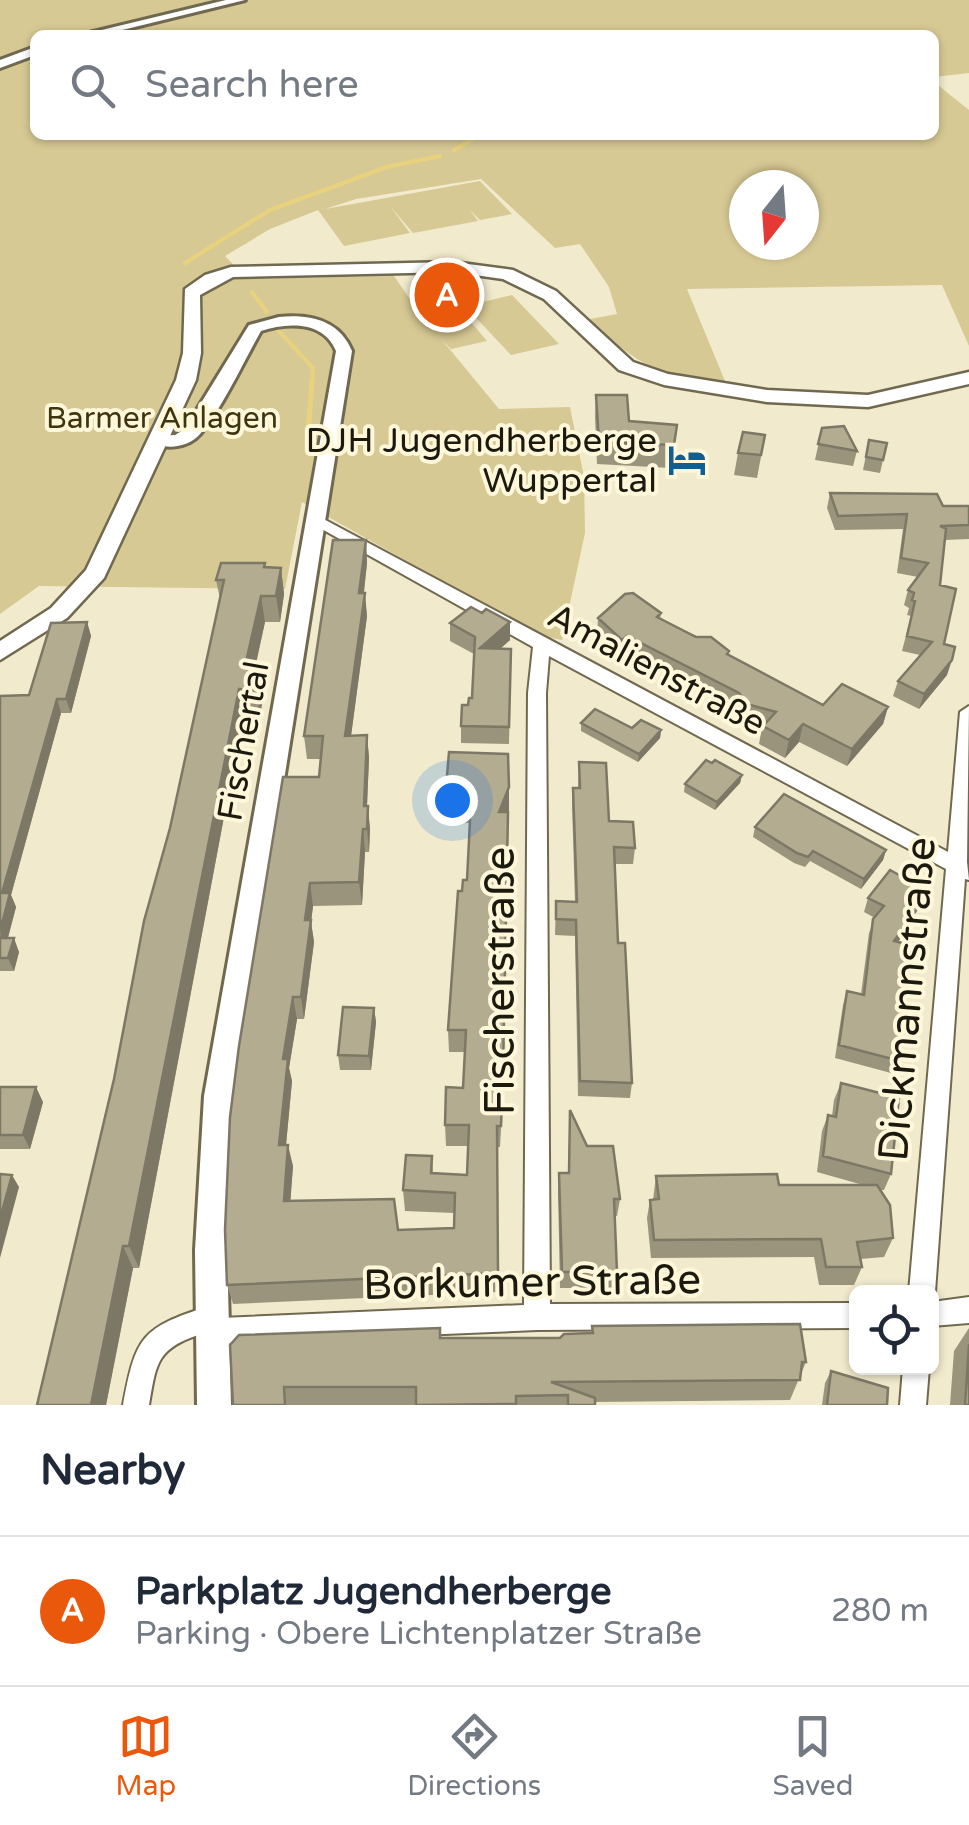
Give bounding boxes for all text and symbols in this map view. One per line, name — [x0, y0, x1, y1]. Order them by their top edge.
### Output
search box — [30, 30, 939, 140]
icon: search — [65, 58, 120, 113]
text: Search here — [145, 62, 359, 108]
north arrow — [729, 170, 819, 260]
pin: A — [414, 258, 480, 332]
park label: Barmer Anlagen — [46, 400, 278, 437]
place label: DJH Jugendherberge Wuppertal — [305, 420, 657, 502]
hotel icon: DJH Jugendherberge Wuppertal — [666, 439, 708, 481]
street label: Amalienstraße — [541, 595, 773, 745]
street label: Fischertal — [209, 658, 279, 824]
your location — [427, 775, 478, 826]
street label: Dickmannstraße — [868, 835, 947, 1163]
street label: Fischerstraße — [475, 847, 526, 1115]
street label: Borkumer Straße — [362, 1254, 702, 1311]
map controls — [849, 1285, 939, 1375]
button: locate — [849, 1285, 939, 1375]
text: Nearby — [40, 1445, 185, 1496]
text: Parkplatz Jugendherberge — [135, 1569, 611, 1615]
text: A — [61, 1592, 84, 1630]
text: 280 m — [831, 1592, 929, 1630]
text: Parking · Obere Lichtenplatzer Straße — [135, 1615, 702, 1653]
tab: Map — [116, 1709, 176, 1803]
tab: Directions — [407, 1709, 541, 1803]
tab: Saved — [772, 1709, 853, 1803]

